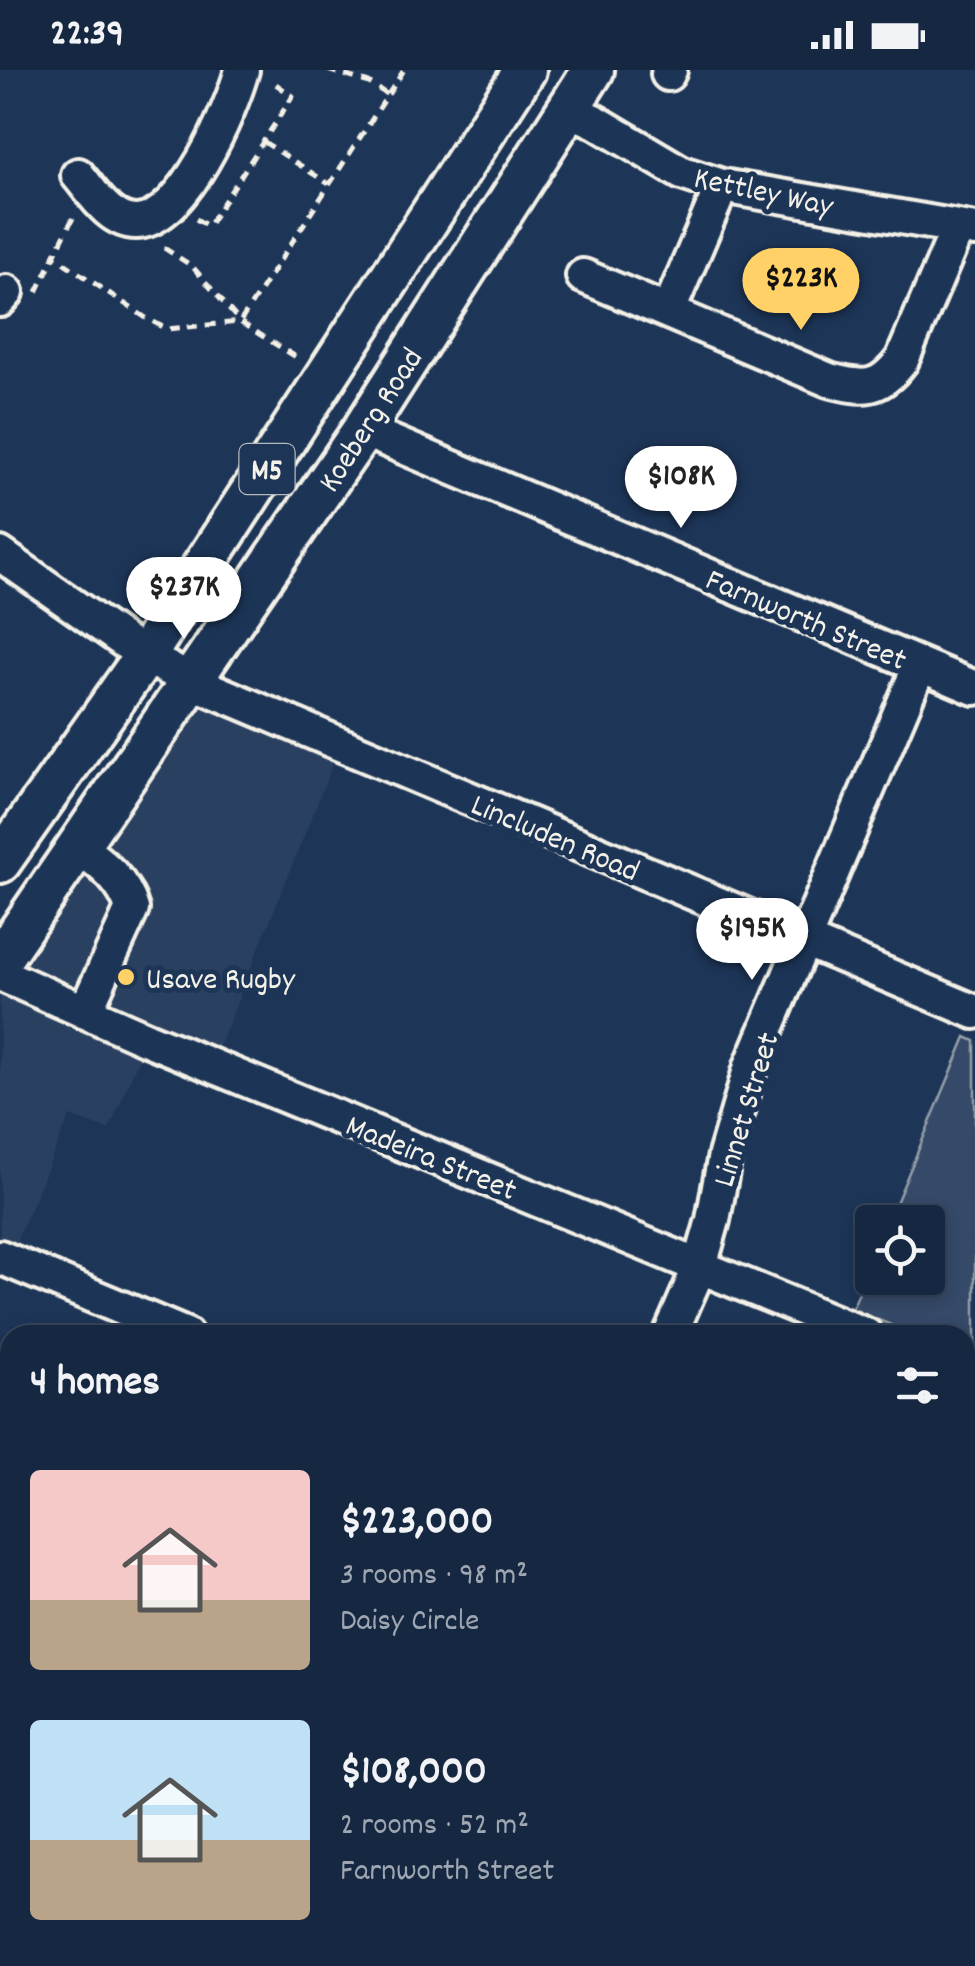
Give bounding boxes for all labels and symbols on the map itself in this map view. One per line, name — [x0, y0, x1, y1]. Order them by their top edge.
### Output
street label: Kettley Way — [689, 158, 838, 232]
pin: $223K — [731, 248, 871, 333]
street label: Koeberg Road — [309, 340, 437, 503]
road number: M5 — [240, 444, 294, 494]
pin: $108K — [611, 446, 751, 531]
pin: $237K — [114, 557, 254, 642]
street label: Farnworth Street — [697, 560, 913, 686]
street label: Lincluden Road — [463, 784, 645, 897]
pin: $195K — [682, 898, 822, 983]
place label: Usave Rugby — [146, 959, 296, 1005]
marker: Usave Rugby — [115, 966, 137, 988]
street label: Linnet Street — [703, 1027, 794, 1193]
street label: Madeira Street — [338, 1105, 523, 1216]

